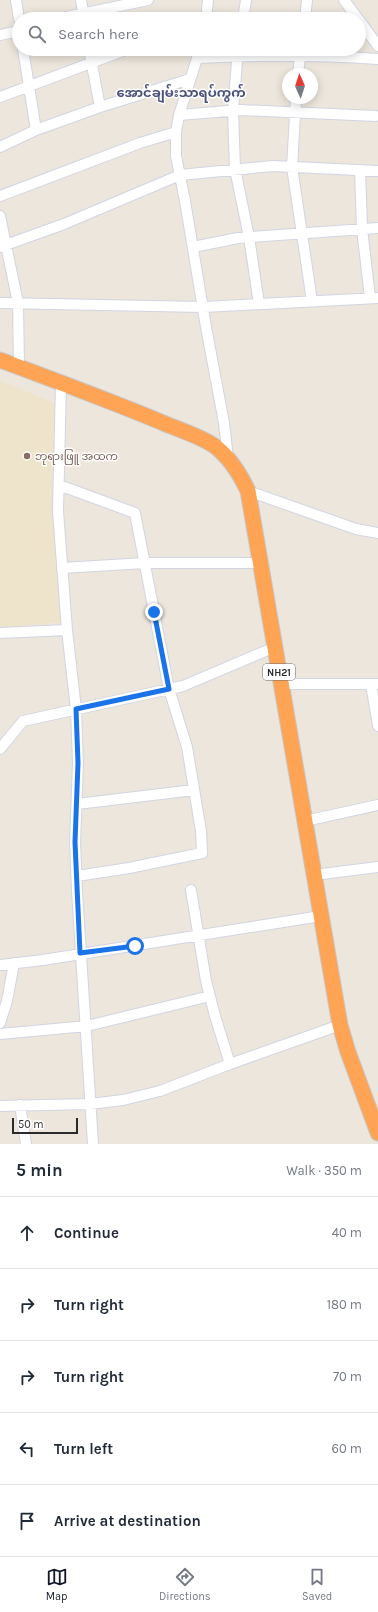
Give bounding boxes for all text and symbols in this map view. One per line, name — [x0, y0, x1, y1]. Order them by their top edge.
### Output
search box — [12, 12, 366, 56]
icon: search — [26, 23, 48, 45]
text: Search here — [58, 25, 139, 43]
north arrow — [282, 68, 318, 104]
district label: အောင်ချမ်းသာရပ်ကွက် — [116, 83, 246, 104]
place label: ဘုရားဖြူ အထက — [35, 449, 118, 465]
marker: ဘုရားဖြူ အထက — [22, 451, 32, 461]
route end — [145, 603, 163, 621]
road number: NH21 — [263, 664, 295, 680]
route start — [126, 937, 144, 955]
scale bar — [12, 1116, 78, 1135]
text: 50 m — [18, 1118, 44, 1131]
text: 5 min — [16, 1160, 63, 1180]
text: Walk · 350 m — [286, 1163, 362, 1178]
icon: ahead — [16, 1222, 38, 1244]
text: Continue — [54, 1224, 119, 1242]
text: 40 m — [332, 1225, 362, 1240]
icon: right — [16, 1294, 38, 1316]
text: Turn right — [54, 1296, 124, 1314]
text: 180 m — [327, 1297, 362, 1312]
icon: right — [16, 1366, 38, 1388]
text: Turn right — [54, 1368, 124, 1386]
text: 70 m — [333, 1369, 362, 1384]
icon: left — [16, 1438, 38, 1460]
text: Turn left — [54, 1440, 113, 1458]
text: 60 m — [332, 1441, 362, 1456]
icon: arrive — [16, 1510, 38, 1532]
text: Arrive at destination — [54, 1512, 201, 1530]
tab: Map — [46, 1566, 68, 1603]
tab: Directions — [159, 1566, 211, 1603]
tab: Saved — [302, 1566, 332, 1603]

